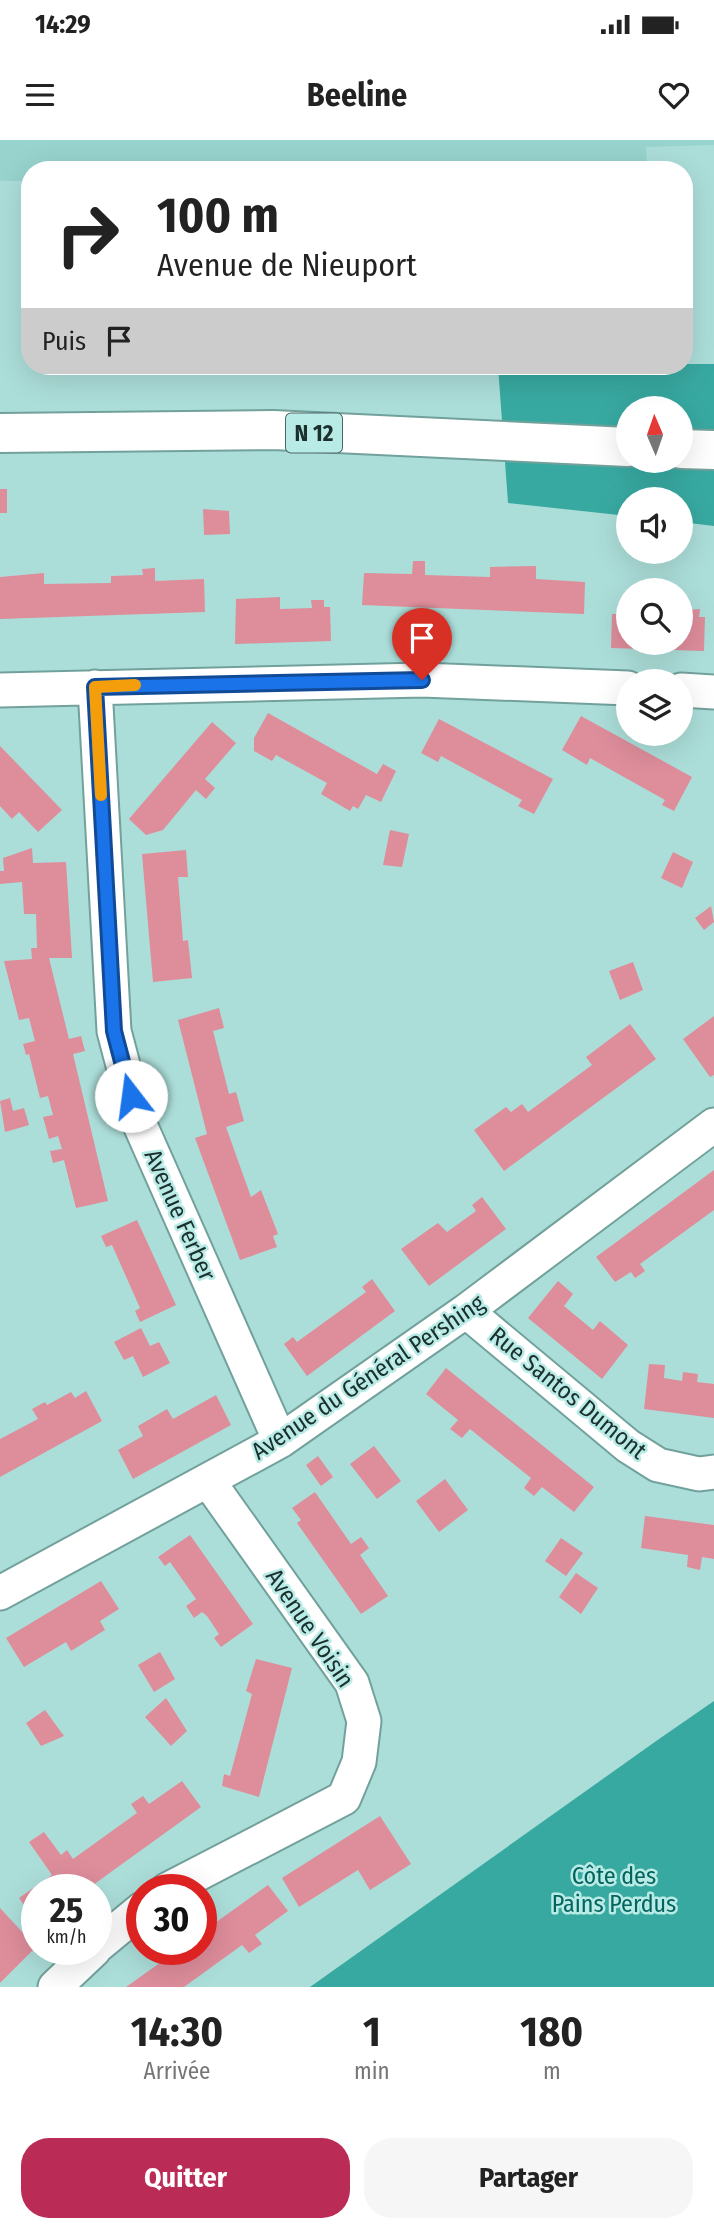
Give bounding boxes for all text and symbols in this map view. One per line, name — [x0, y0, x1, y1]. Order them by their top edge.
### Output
text: 14:29 — [35, 9, 91, 40]
icon: menu — [21, 76, 59, 114]
text: Beeline — [307, 76, 407, 114]
icon: heart — [655, 76, 693, 114]
text: 100 m — [157, 186, 279, 245]
icon: right — [42, 189, 133, 280]
text: Avenue de Nieuport — [157, 246, 417, 284]
icon: arrive — [100, 322, 138, 360]
text: Puis — [42, 326, 86, 357]
north arrow — [616, 396, 693, 472]
map controls — [616, 396, 693, 746]
road number: N 12 — [286, 414, 342, 452]
button: sound — [616, 487, 693, 564]
button: search — [616, 578, 693, 655]
pin — [392, 608, 452, 680]
icon: arrive — [403, 619, 441, 657]
button: layers — [616, 669, 693, 746]
position arrow — [94, 1059, 168, 1133]
street label: Avenue Ferber — [139, 1145, 222, 1286]
street label: Avenue du Général Pershing — [246, 1288, 490, 1465]
street label: Rue Santos Dumont — [484, 1321, 652, 1465]
street label: Avenue Voisin — [260, 1563, 360, 1693]
park label: Côte des Pains Perdus — [552, 1862, 676, 1918]
speed limit sign: 30 — [126, 1874, 217, 1965]
text: 25 — [50, 1889, 83, 1931]
text: km/h — [46, 1926, 87, 1948]
text: 14:30 — [131, 2007, 223, 2057]
text: 1 — [363, 2007, 381, 2057]
text: 180 — [520, 2007, 583, 2057]
text: Arrivée — [144, 2057, 210, 2085]
text: min — [354, 2057, 390, 2085]
text: m — [543, 2057, 561, 2085]
button: Quitter — [21, 2138, 350, 2218]
button: Partager — [364, 2138, 693, 2218]

